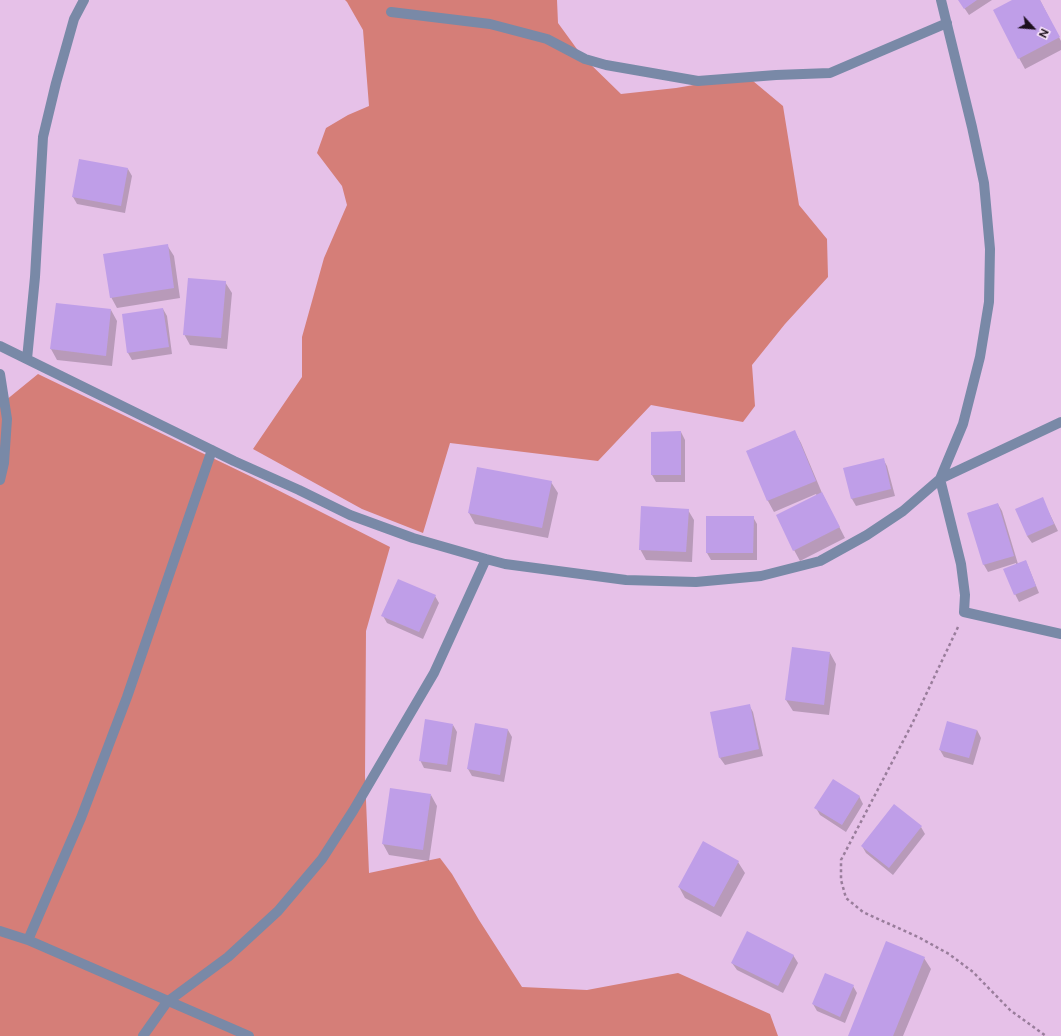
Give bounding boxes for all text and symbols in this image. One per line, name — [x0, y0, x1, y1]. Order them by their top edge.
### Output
north arrow — [1013, 8, 1053, 48]
text: N — [1037, 27, 1051, 40]

